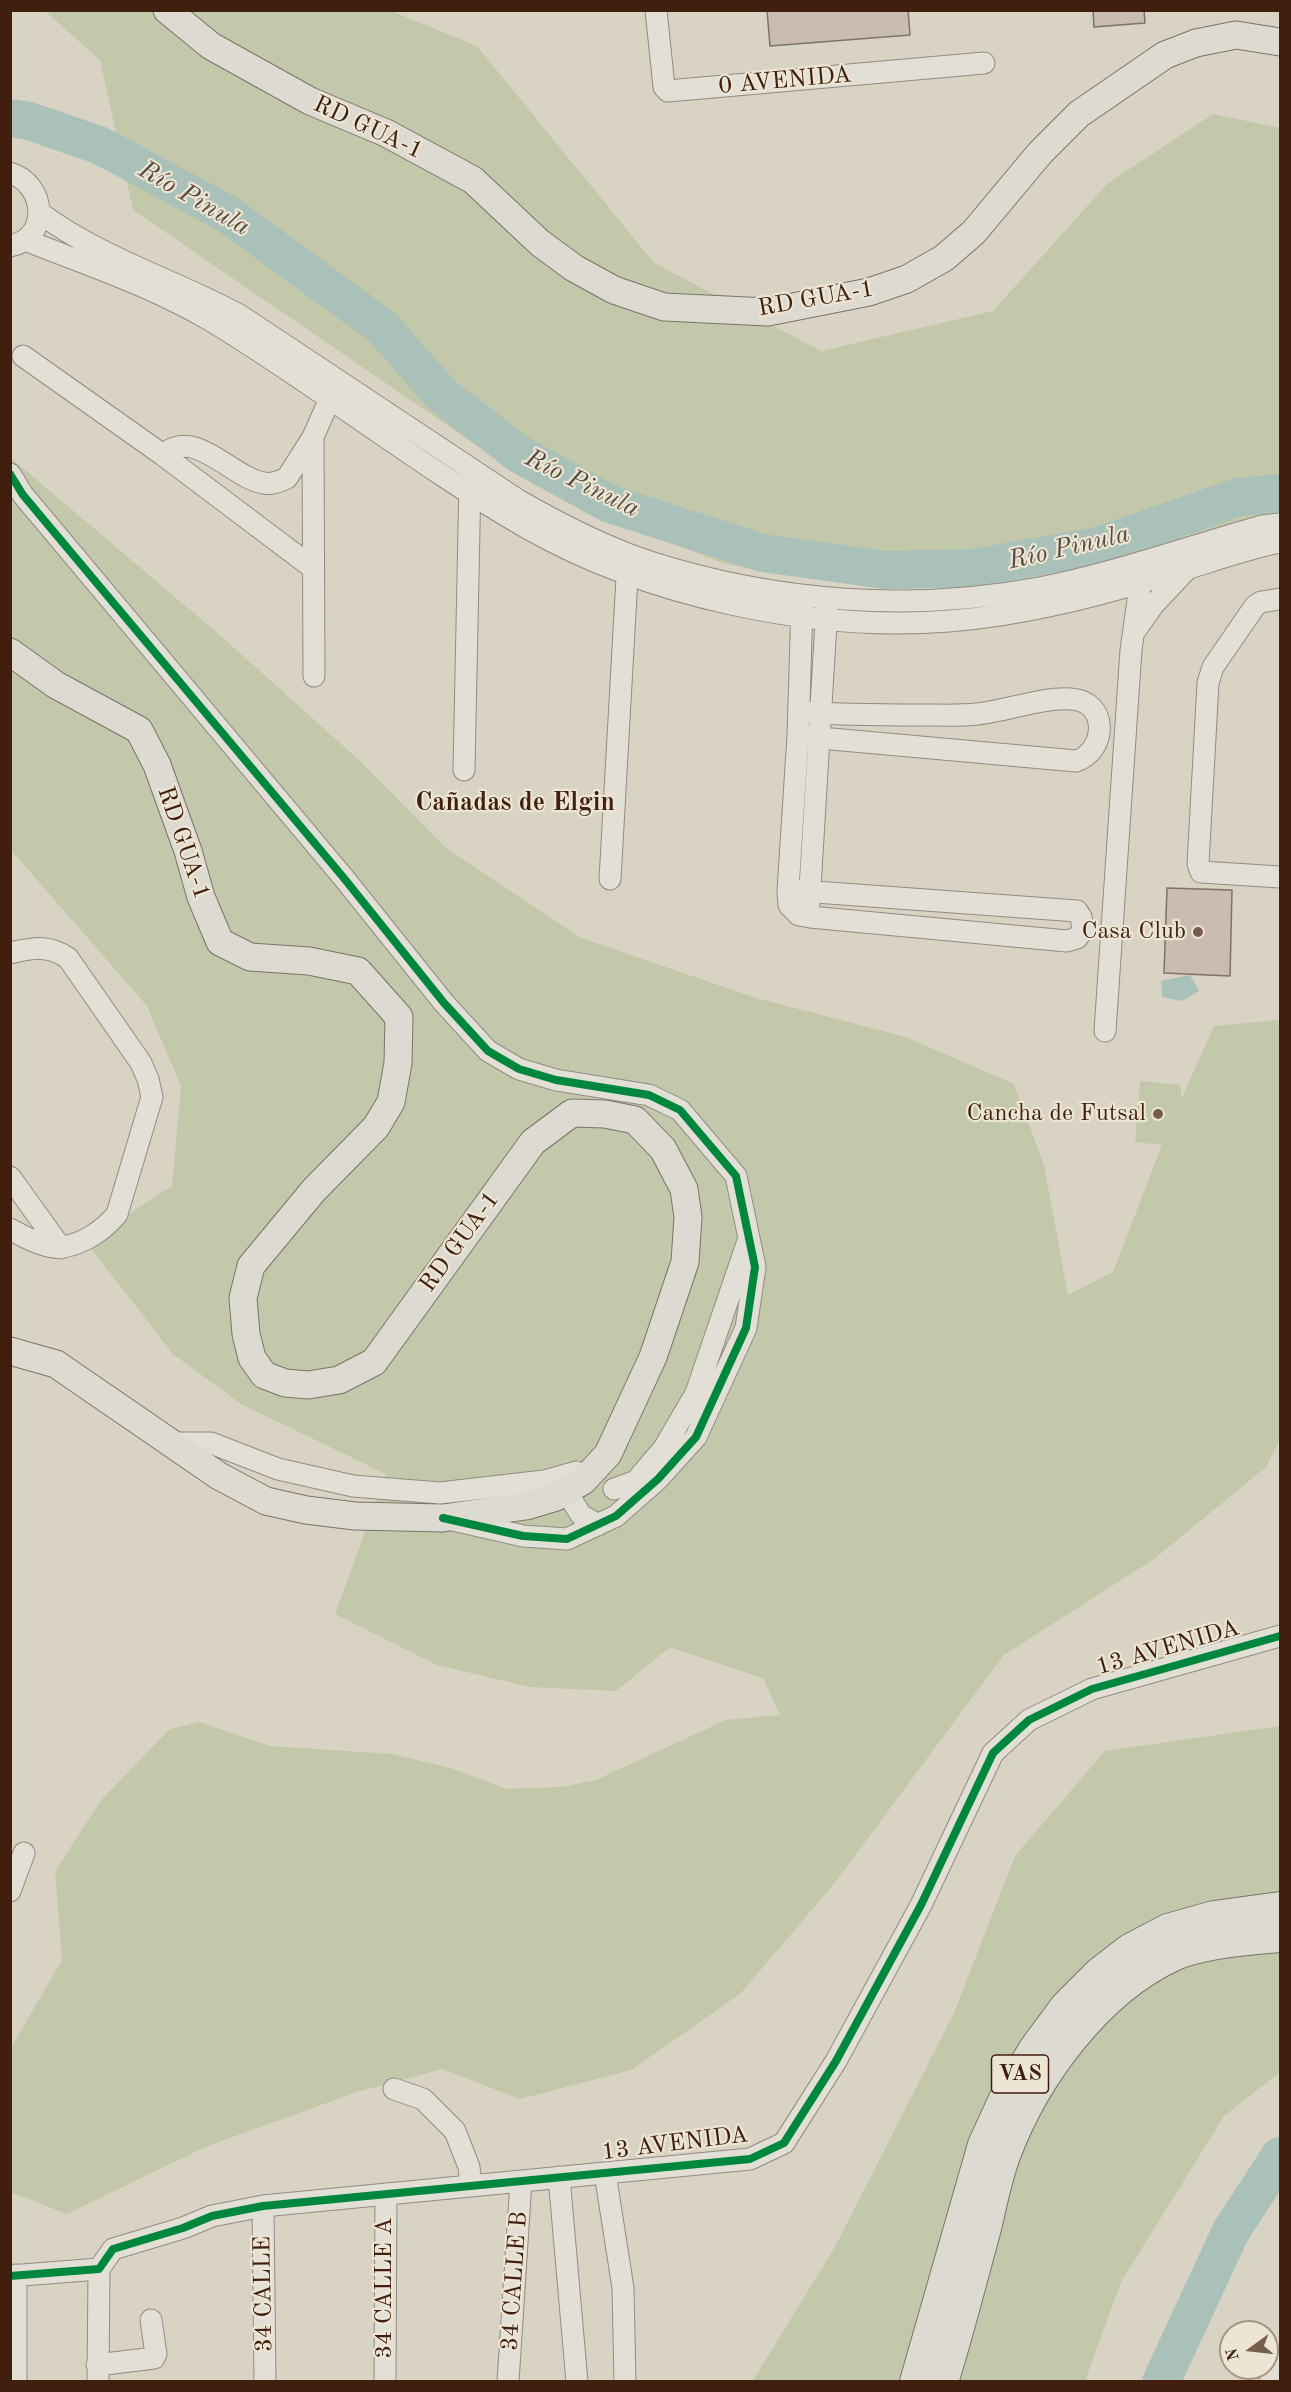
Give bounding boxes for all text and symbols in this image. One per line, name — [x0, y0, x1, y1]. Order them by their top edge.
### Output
street label: 0 AVENIDA — [717, 61, 853, 101]
street label: RD GUA-1 — [309, 90, 427, 166]
water label: Río Pinula — [133, 155, 255, 243]
street label: RD GUA-1 — [756, 275, 876, 323]
water label: Río Pinula — [520, 443, 644, 525]
water label: Río Pinula — [1005, 519, 1133, 577]
street label: RD GUA-1 — [150, 783, 216, 903]
district label: Cañadas de Elgin — [415, 787, 615, 819]
place label: Casa Club — [1081, 918, 1186, 946]
marker: Casa Club — [1191, 925, 1205, 939]
place label: Cancha de Futsal — [967, 1100, 1146, 1128]
marker: Cancha de Futsal — [1151, 1107, 1165, 1121]
street label: RD GUA-1 — [414, 1186, 506, 1298]
street label: 13 AVENIDA — [1093, 1614, 1243, 1682]
road number: VAS — [992, 2055, 1048, 2093]
street label: 13 AVENIDA — [600, 2121, 750, 2167]
street label: 34 CALLE B — [496, 2210, 534, 2352]
street label: 34 CALLE A — [371, 2217, 399, 2359]
street label: 34 CALLE — [249, 2236, 279, 2352]
north arrow — [1219, 2320, 1279, 2380]
text: N — [1224, 2346, 1243, 2362]

